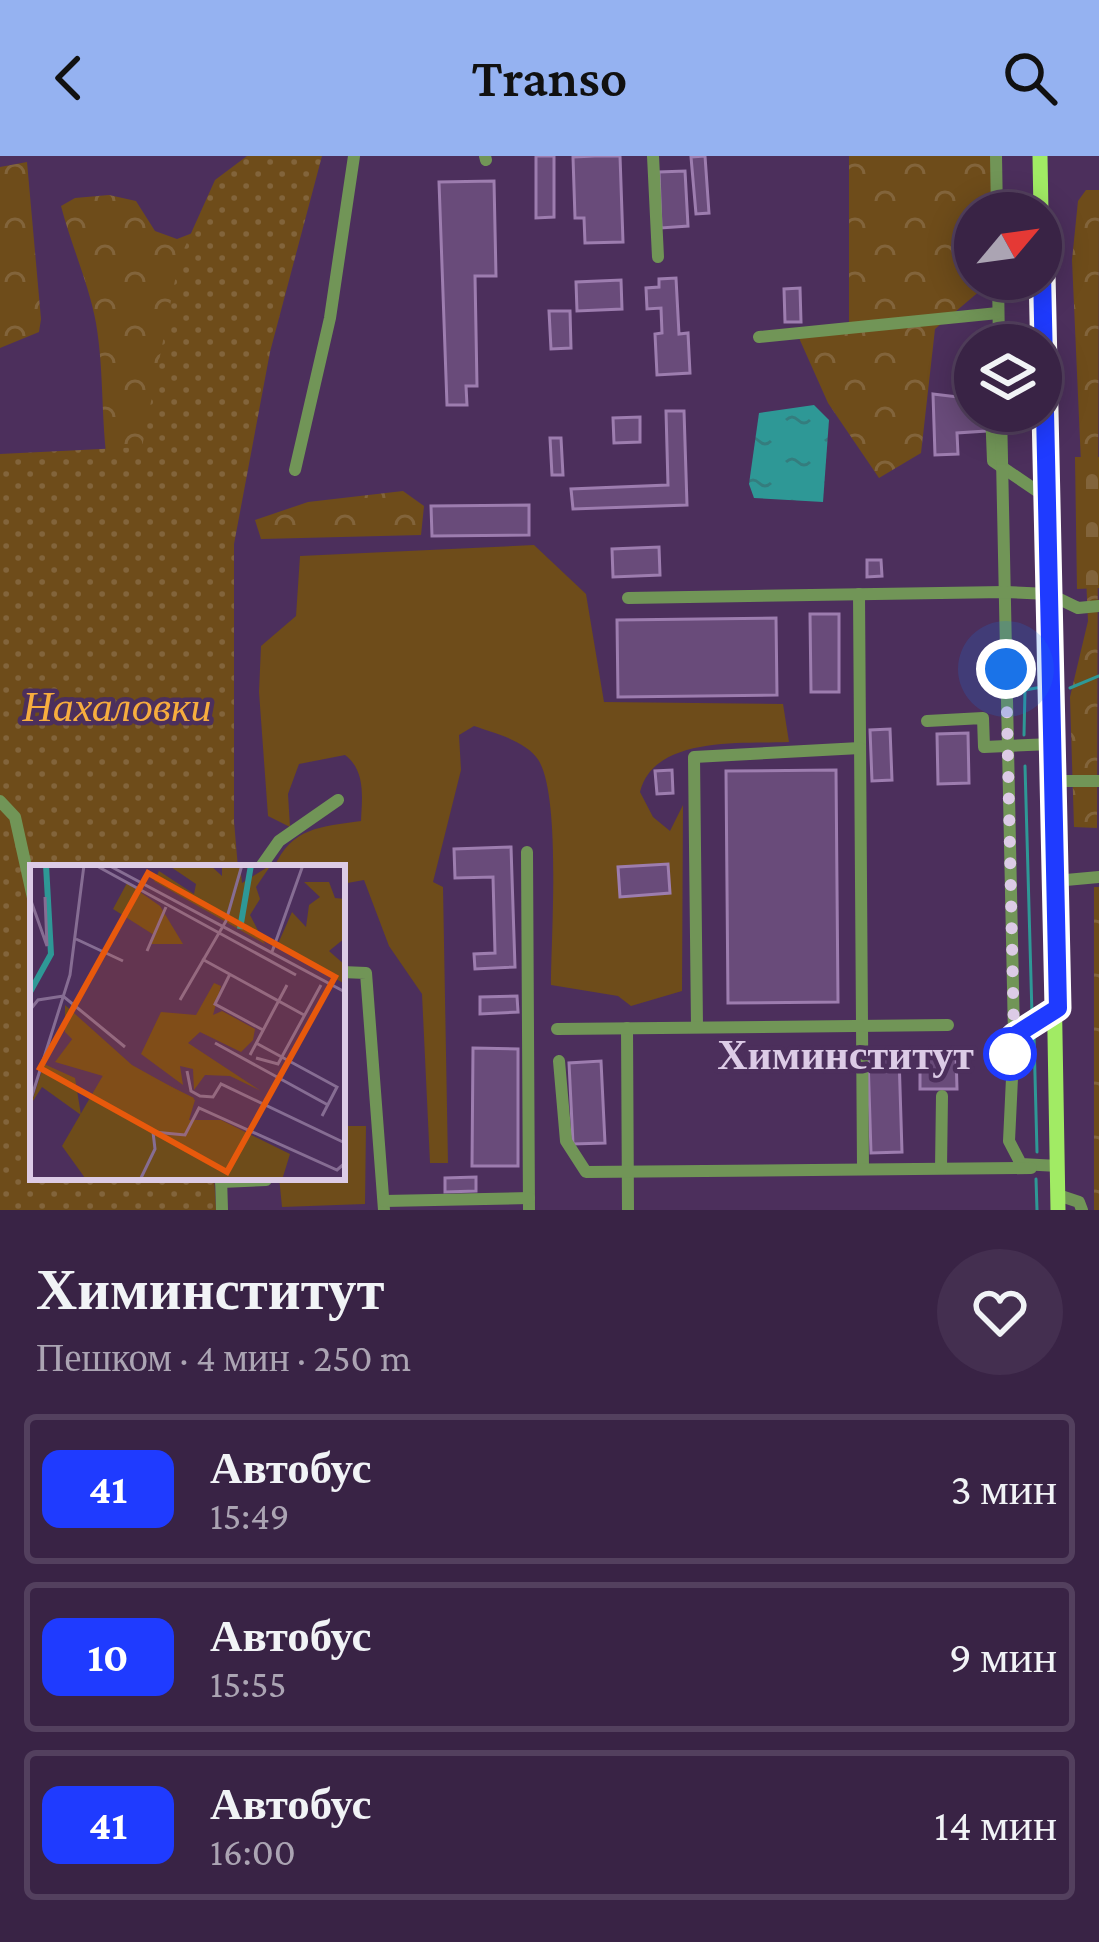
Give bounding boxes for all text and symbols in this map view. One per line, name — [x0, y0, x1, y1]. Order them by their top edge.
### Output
icon: back — [36, 45, 102, 111]
icon: search — [997, 45, 1063, 111]
text: Transo — [472, 48, 628, 108]
north arrow — [954, 192, 1062, 300]
map controls — [954, 192, 1062, 432]
button: layers — [954, 324, 1062, 432]
your location — [976, 639, 1036, 699]
park label: Нахаловки — [21, 683, 212, 730]
inset map — [30, 865, 345, 1180]
marker: Химинститут — [985, 1029, 1035, 1079]
place label: Химинститут — [717, 1031, 974, 1078]
button: heart — [937, 1249, 1063, 1375]
text: Химинститут — [36, 1258, 384, 1321]
text: Пешком · 4 мин · 250 m — [36, 1336, 411, 1379]
text: Автобус — [210, 1443, 372, 1493]
text: 3 мин — [951, 1464, 1057, 1514]
text: 41 — [89, 1465, 127, 1512]
text: 15:49 — [210, 1494, 290, 1537]
text: Автобус — [210, 1611, 372, 1661]
text: 9 мин — [949, 1632, 1057, 1682]
text: 10 — [87, 1633, 129, 1680]
text: 15:55 — [210, 1662, 287, 1705]
text: Автобус — [210, 1779, 372, 1829]
text: 14 мин — [934, 1800, 1057, 1850]
text: 41 — [89, 1801, 127, 1848]
text: 16:00 — [210, 1830, 296, 1873]

